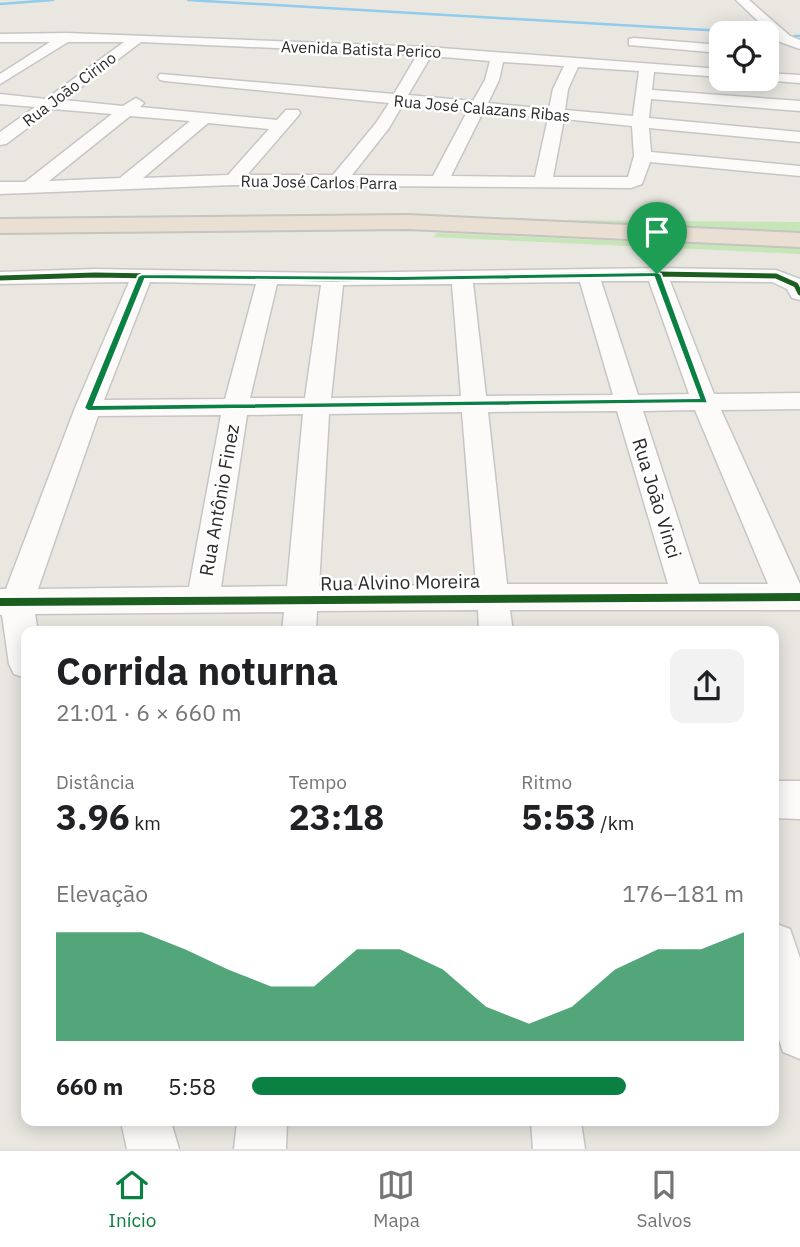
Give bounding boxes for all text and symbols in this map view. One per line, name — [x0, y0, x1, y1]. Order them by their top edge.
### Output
map controls — [709, 21, 779, 91]
button: locate — [709, 21, 779, 91]
street label: Avenida Batista Perico — [281, 36, 441, 62]
street label: Rua João Cirino — [18, 47, 120, 131]
street label: Rua José Calazans Ribas — [393, 90, 571, 126]
street label: Rua José Carlos Parra — [241, 171, 398, 193]
pin — [627, 202, 687, 274]
icon: arrive — [638, 213, 676, 251]
street label: Rua Antônio Finez — [194, 422, 244, 578]
street label: Rua João Vinci — [627, 435, 687, 561]
street label: Rua Alvino Moreira — [320, 569, 480, 595]
text: Corrida noturna — [56, 646, 338, 695]
button: share — [670, 649, 744, 723]
text: 21:01 · 6 × 660 m — [56, 697, 242, 727]
text: Distância — [56, 770, 135, 794]
text: Tempo — [289, 770, 347, 794]
text: Ritmo — [521, 770, 572, 794]
text: 3.96 — [56, 794, 130, 840]
text: 23:18 — [289, 794, 384, 840]
text: 5:53 — [521, 794, 596, 840]
text: km — [130, 811, 161, 835]
text: /km — [596, 811, 634, 835]
text: Elevação — [56, 878, 148, 908]
text: 176–181 m — [622, 878, 744, 908]
text: 660 m — [56, 1071, 123, 1101]
text: 5:58 — [168, 1071, 216, 1101]
tab: Início — [108, 1166, 156, 1232]
tab: Mapa — [373, 1166, 420, 1232]
tab: Salvos — [636, 1166, 692, 1232]

